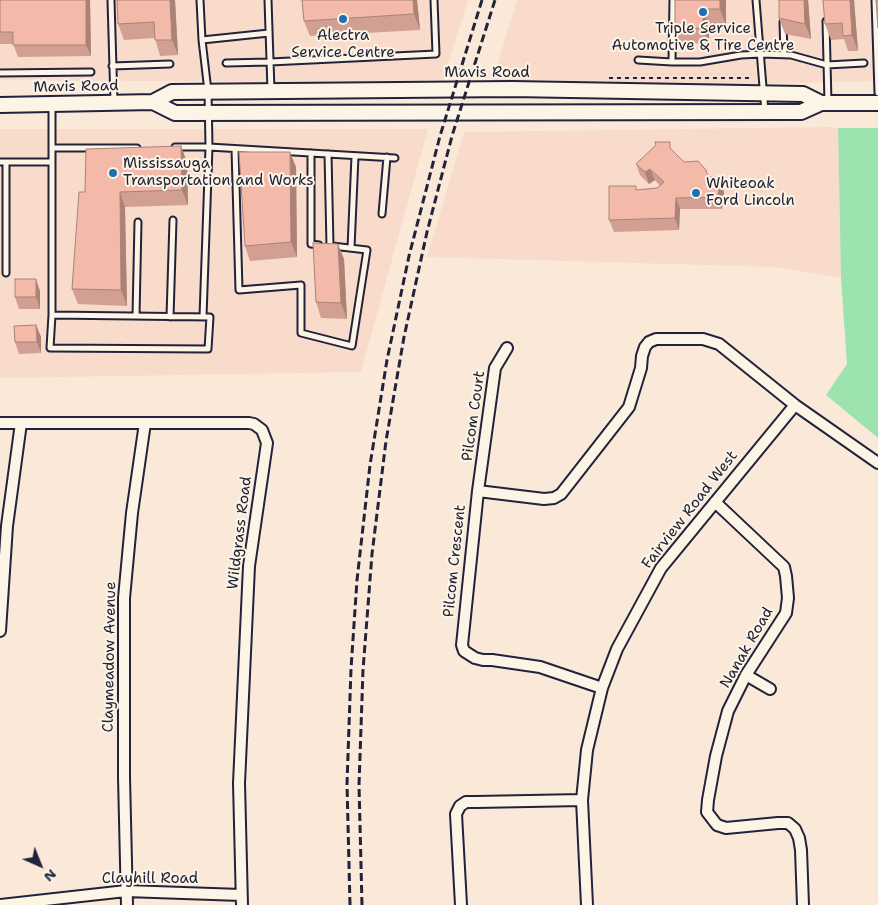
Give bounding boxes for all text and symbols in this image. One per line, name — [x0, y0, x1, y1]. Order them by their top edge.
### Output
marker: Triple Service Automotive & Tire Centre — [697, 6, 709, 18]
marker: Alectra Service Centre — [337, 13, 349, 25]
place label: Triple Service Automotive & Tire Centre — [612, 20, 794, 55]
place label: Alectra Service Centre — [291, 27, 395, 62]
street label: Mavis Road — [444, 64, 530, 82]
street label: Mavis Road — [33, 77, 119, 97]
place label: Mississauga Transportation and Works — [123, 155, 314, 190]
marker: Mississauga Transportation and Works — [107, 167, 119, 179]
place label: Whiteoak Ford Lincoln — [706, 175, 795, 210]
marker: Whiteoak Ford Lincoln — [690, 187, 702, 199]
street label: Pilcom Court — [459, 370, 489, 462]
street label: Fairview Road West — [638, 447, 742, 573]
street label: Wildgrass Road — [224, 475, 256, 591]
street label: Pilcom Crescent — [440, 504, 470, 618]
street label: Claymeadow Avenue — [100, 581, 120, 733]
street label: Nanak Road — [717, 604, 777, 692]
north arrow — [15, 840, 65, 890]
text: N — [40, 865, 61, 886]
street label: Clayhill Road — [102, 870, 198, 888]

